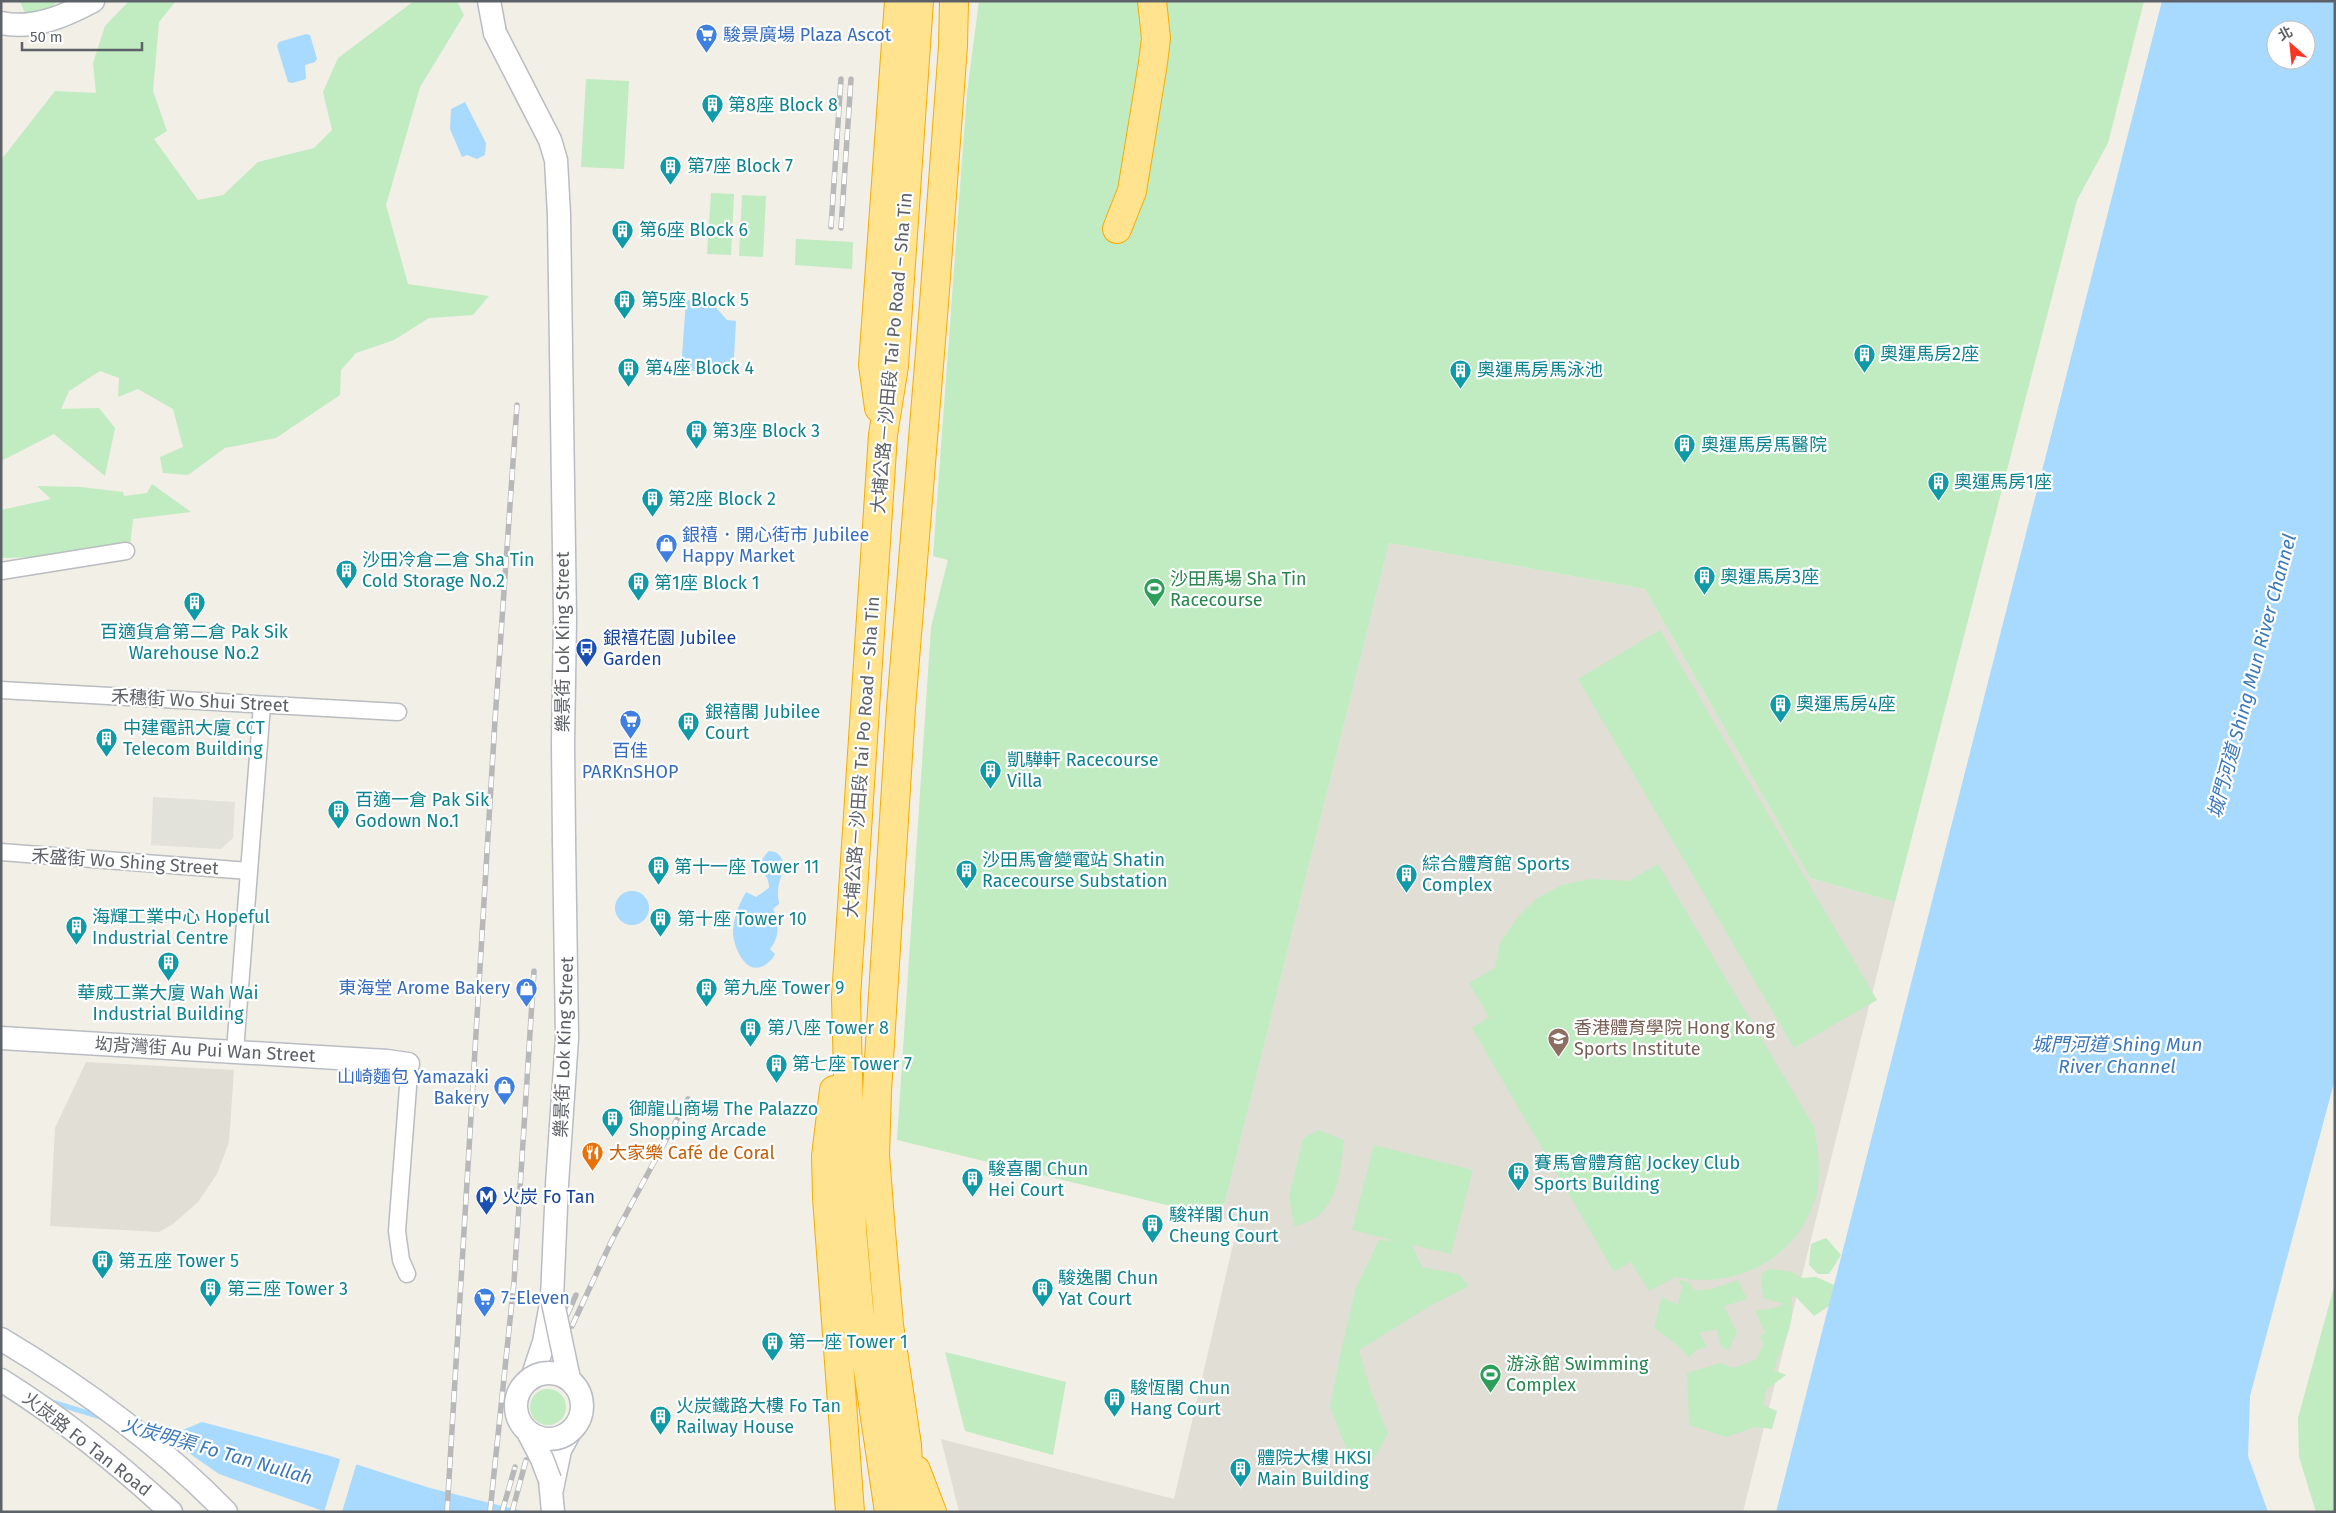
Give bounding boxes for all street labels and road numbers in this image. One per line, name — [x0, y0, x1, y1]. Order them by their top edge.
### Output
street label: 大埔公路－沙田段 Tai Po Road – Sha Tin — [867, 192, 917, 514]
street label: 樂景街 Lok King Street — [552, 551, 574, 732]
street label: 大埔公路－沙田段 Tai Po Road – Sha Tin — [840, 595, 884, 919]
street label: 禾穗街 Wo Shui Street — [110, 685, 290, 717]
street label: 禾盛街 Wo Shing Street — [31, 844, 220, 880]
street label: 樂景街 Lok King Street — [550, 956, 578, 1138]
street label: 㘭背灣街 Au Pui Wan Street — [94, 1033, 316, 1067]
street label: 火炭路 Fo Tan Road — [18, 1387, 156, 1501]

